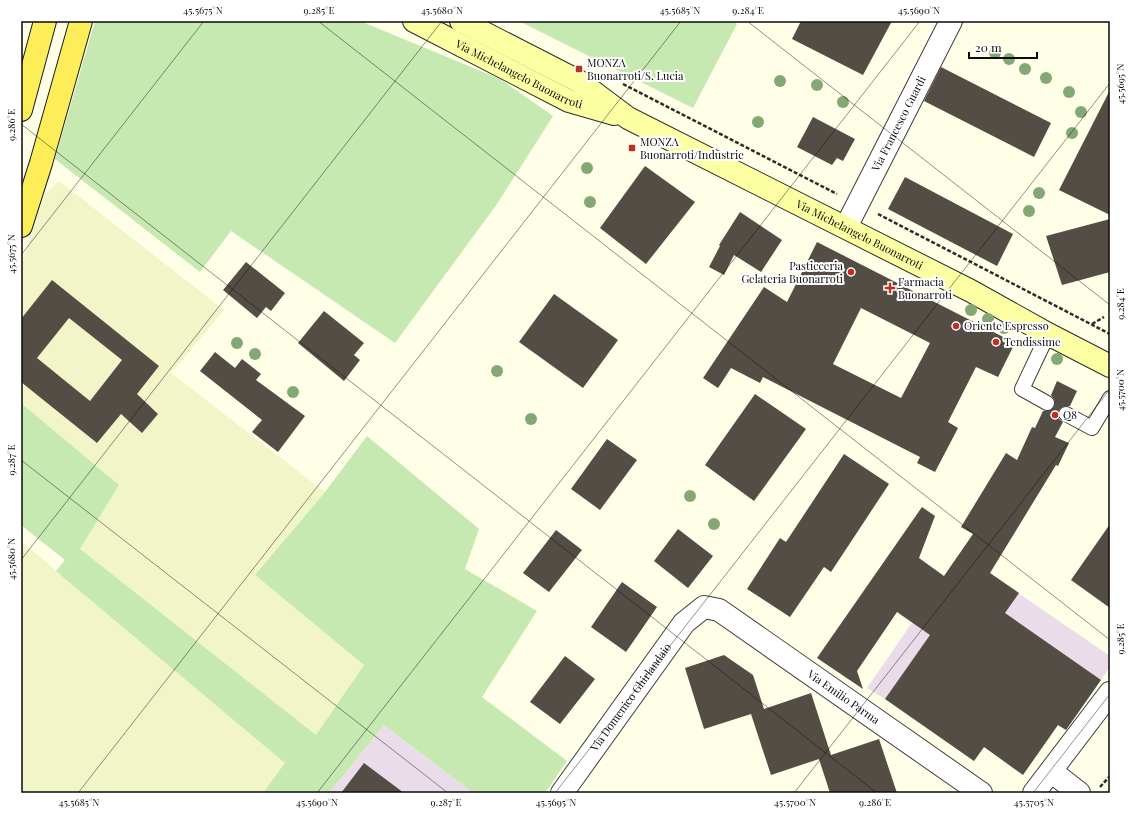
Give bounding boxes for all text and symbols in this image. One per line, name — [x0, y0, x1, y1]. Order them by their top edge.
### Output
text: 45.5675°N — [183, 3, 223, 17]
text: 9.285°E — [303, 3, 335, 17]
text: 45.5680°N — [421, 3, 463, 17]
text: 45.5685°N — [660, 3, 700, 17]
text: 9.284°E — [732, 3, 764, 17]
text: 45.5690°N — [898, 3, 940, 17]
scale bar — [969, 34, 1037, 60]
street label: Via Michelangelo Buonarroti — [452, 35, 585, 112]
text: 20 m — [975, 39, 1002, 55]
place label: MONZA Buonarroti/S. Lucia — [587, 55, 684, 83]
marker: MONZA Buonarroti/S. Lucia — [574, 64, 584, 74]
text: 45.5695°N — [1113, 64, 1127, 104]
street label: Via Francesco Guardi — [867, 73, 929, 175]
text: 9.286°E — [4, 109, 18, 141]
place label: MONZA Buonarroti/Industrie — [640, 134, 744, 162]
marker: MONZA Buonarroti/Industrie — [627, 143, 637, 153]
street label: Via Michelangelo Buonarroti — [793, 196, 926, 273]
text: 45.5675°N — [4, 234, 18, 274]
place label: Pasticceria Gelateria Buonarroti — [741, 258, 844, 286]
marker: Pasticceria Gelateria Buonarroti — [846, 267, 856, 277]
place label: Farmacia Buonarroti — [898, 274, 952, 302]
marker: Farmacia Buonarroti — [885, 283, 895, 293]
text: 9.284°E — [1113, 288, 1127, 320]
place label: Oriente Espresso — [964, 318, 1049, 333]
marker: Oriente Espresso — [951, 321, 961, 331]
place label: Tendissime — [1004, 334, 1061, 349]
marker: Tendissime — [991, 337, 1001, 347]
text: 45.5700°N — [1113, 369, 1127, 411]
place label: Q8 — [1063, 407, 1077, 422]
marker: Q8 — [1050, 410, 1060, 420]
text: 9.287°E — [4, 444, 18, 476]
text: 45.5680°N — [4, 538, 18, 580]
text: 9.285°E — [1113, 623, 1127, 655]
street label: Via Domenico Ghirlandaio — [586, 640, 674, 755]
street label: Via Emilio Parma — [804, 666, 883, 727]
text: 45.5685°N — [59, 795, 99, 809]
text: 45.5690°N — [296, 795, 338, 809]
text: 9.287°E — [430, 795, 462, 809]
text: 45.5695°N — [536, 795, 576, 809]
text: 45.5700°N — [774, 795, 816, 809]
text: 9.286°E — [859, 795, 891, 809]
text: 45.5705°N — [1014, 795, 1054, 809]

